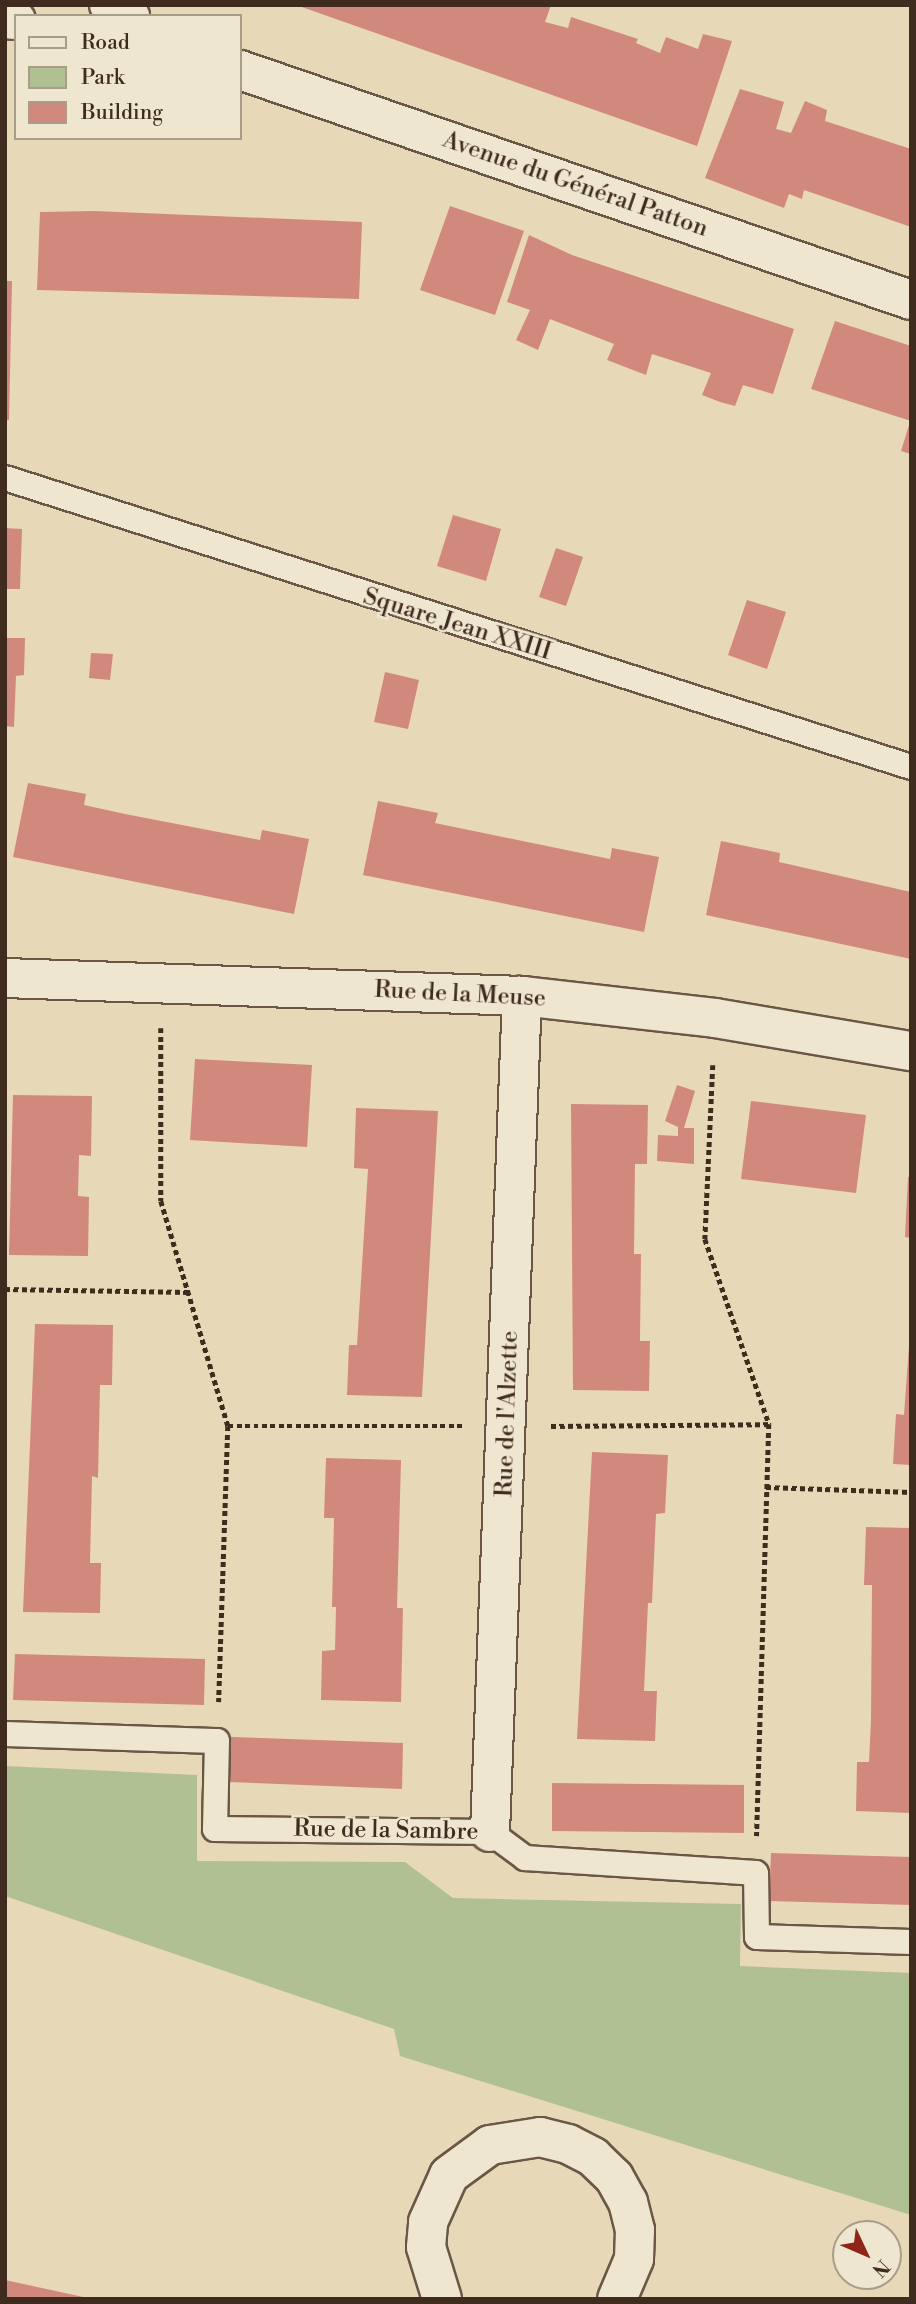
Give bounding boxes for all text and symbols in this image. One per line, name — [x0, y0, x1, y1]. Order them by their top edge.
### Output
legend — [14, 14, 242, 140]
text: Road — [81, 30, 130, 56]
text: Park — [81, 65, 125, 91]
text: Building — [81, 100, 163, 126]
street label: Avenue du Général Patton — [439, 126, 711, 244]
street label: Square Jean XXIII — [360, 583, 554, 667]
street label: Rue de la Meuse — [373, 976, 547, 1014]
street label: Rue de l'Alzette — [491, 1330, 525, 1498]
street label: Rue de la Sambre — [293, 1815, 479, 1847]
north arrow — [832, 2220, 902, 2290]
text: N — [867, 2254, 895, 2282]

